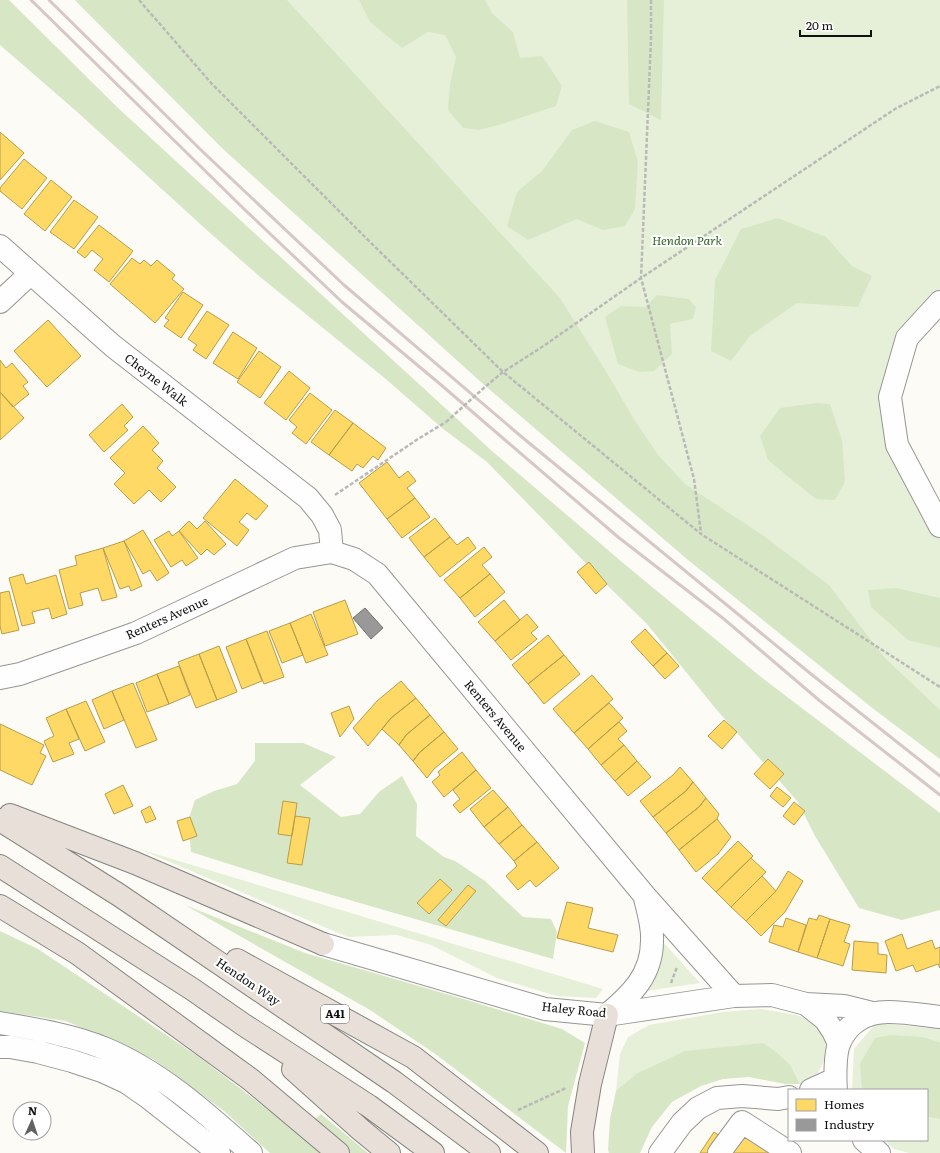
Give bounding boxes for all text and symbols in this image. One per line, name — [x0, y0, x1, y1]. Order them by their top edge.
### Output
scale bar — [800, 12, 871, 38]
text: 20 m — [806, 16, 833, 34]
park label: Hendon Park — [652, 231, 722, 249]
street label: Cheyne Walk — [121, 349, 193, 410]
street label: Renters Avenue — [122, 591, 211, 643]
street label: Renters Avenue — [460, 676, 531, 755]
street label: Hendon Way — [213, 953, 284, 1009]
street label: Haley Road — [541, 997, 608, 1021]
road number: A41 — [321, 1005, 349, 1023]
legend — [788, 1089, 928, 1141]
text: Homes — [824, 1095, 864, 1113]
north arrow — [12, 1101, 52, 1141]
text: N — [28, 1102, 38, 1118]
text: Industry — [824, 1115, 874, 1133]

